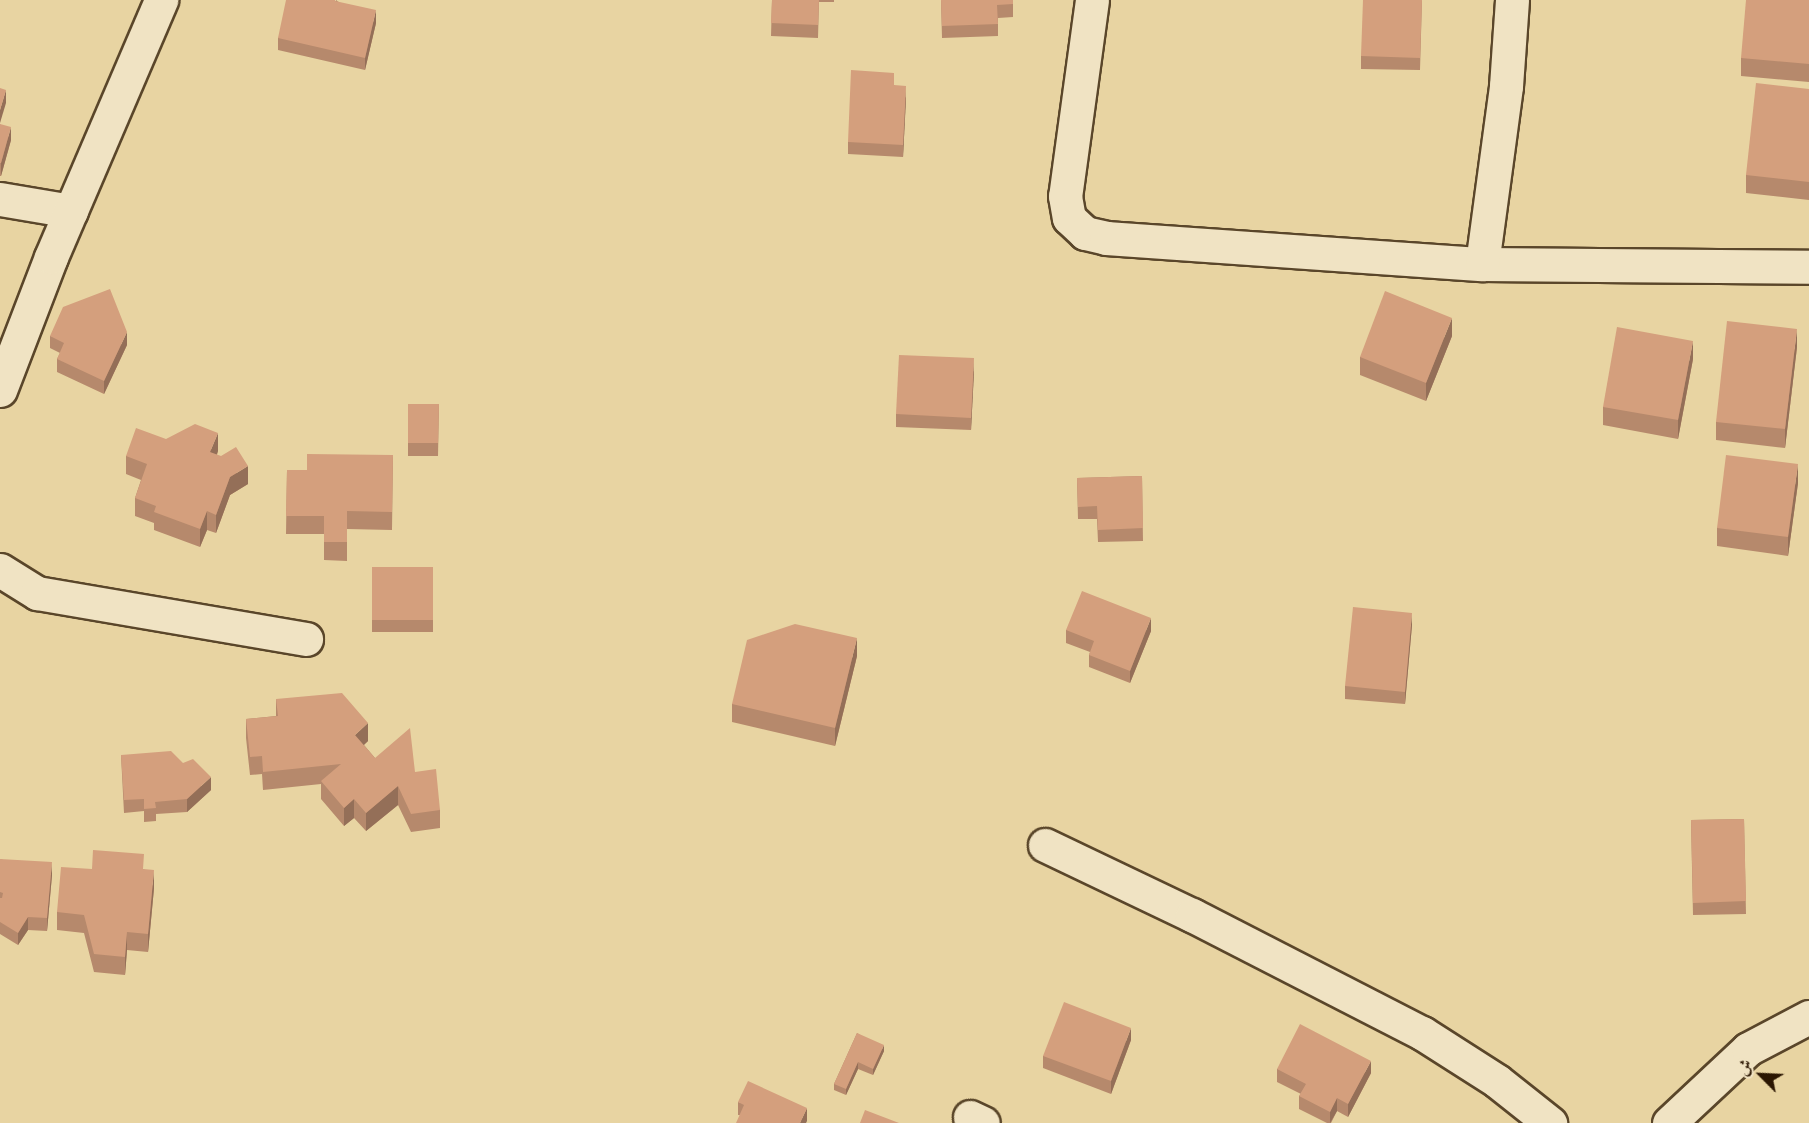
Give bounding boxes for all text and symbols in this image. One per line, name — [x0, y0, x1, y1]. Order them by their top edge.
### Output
north arrow — [1731, 1045, 1791, 1105]
text: ش — [1732, 1056, 1757, 1079]

